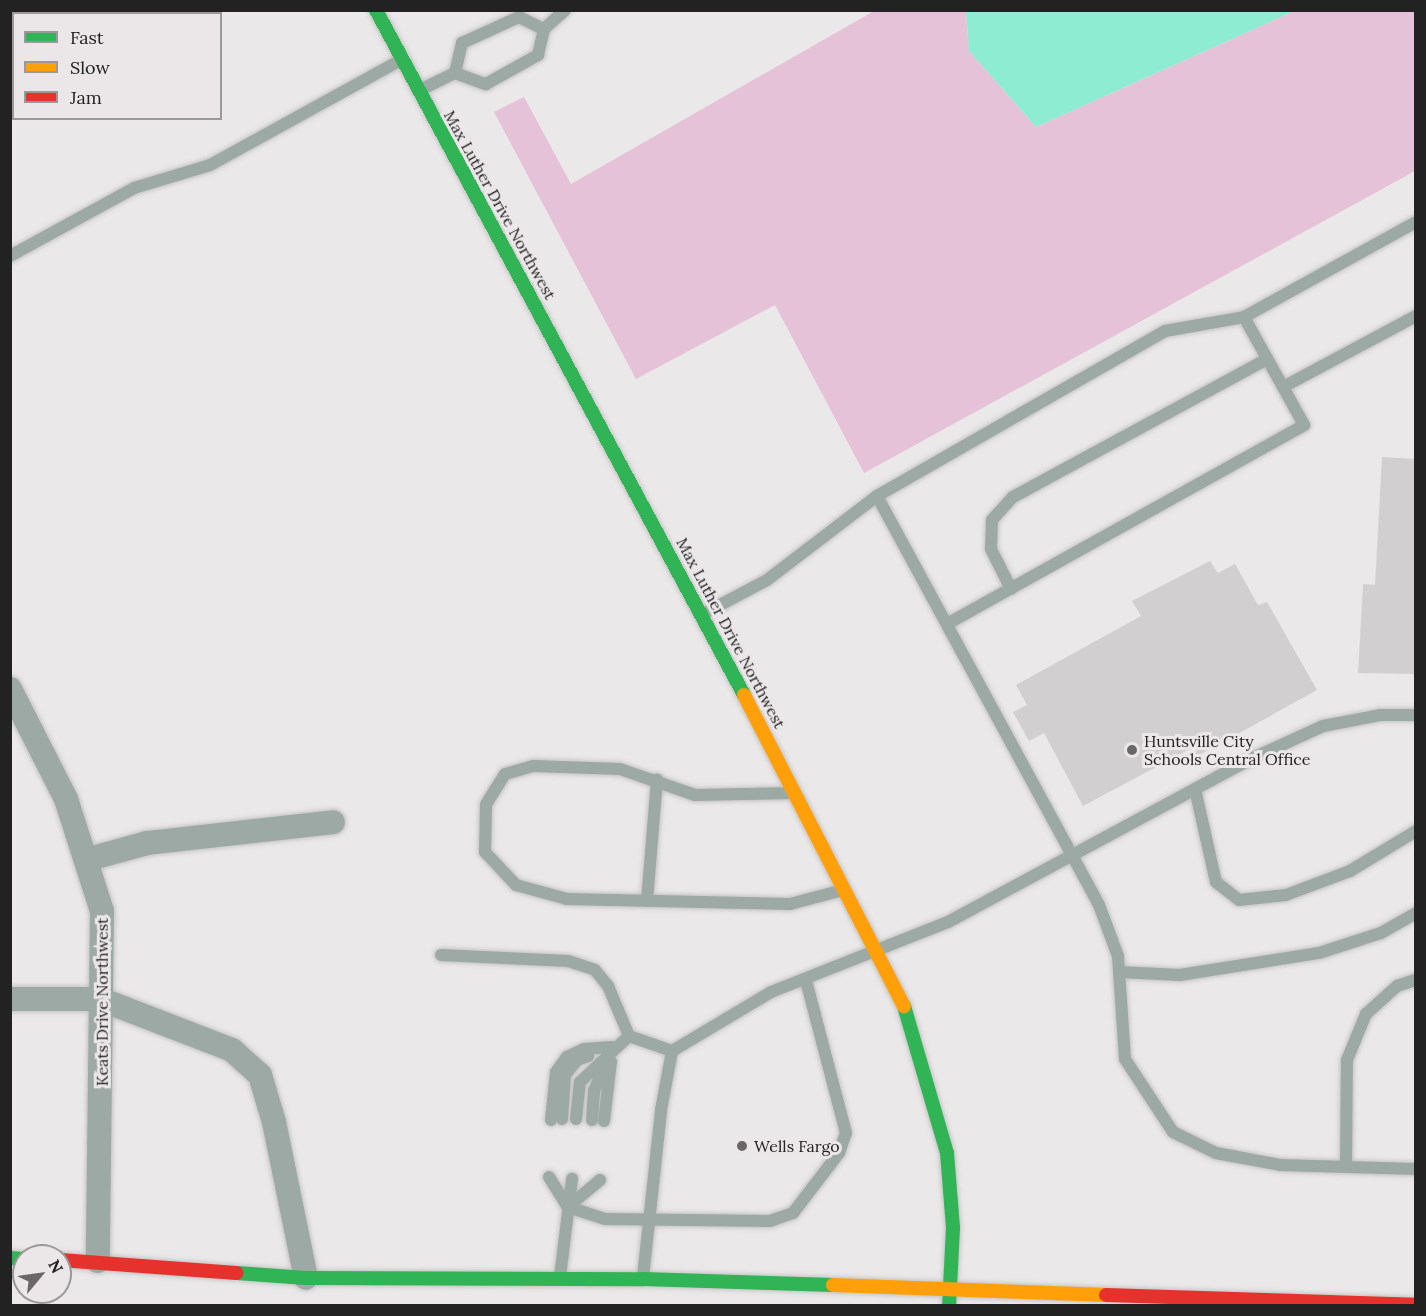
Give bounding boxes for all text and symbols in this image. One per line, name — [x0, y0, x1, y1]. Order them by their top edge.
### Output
legend — [12, 12, 222, 120]
text: Fast — [70, 26, 104, 49]
text: Slow — [70, 56, 110, 79]
text: Jam — [70, 86, 102, 109]
street label: Max Luther Drive Northwest — [440, 107, 560, 303]
street label: Max Luther Drive Northwest — [672, 534, 790, 732]
place label: Huntsville City Schools Central Office — [1144, 731, 1310, 769]
marker: Huntsville City Schools Central Office — [1125, 743, 1139, 757]
street label: Keats Drive Northwest — [92, 918, 112, 1086]
place label: Wells Fargo — [754, 1136, 840, 1156]
marker: Wells Fargo — [735, 1139, 749, 1153]
north arrow — [12, 1244, 72, 1304]
text: N — [44, 1256, 68, 1277]

